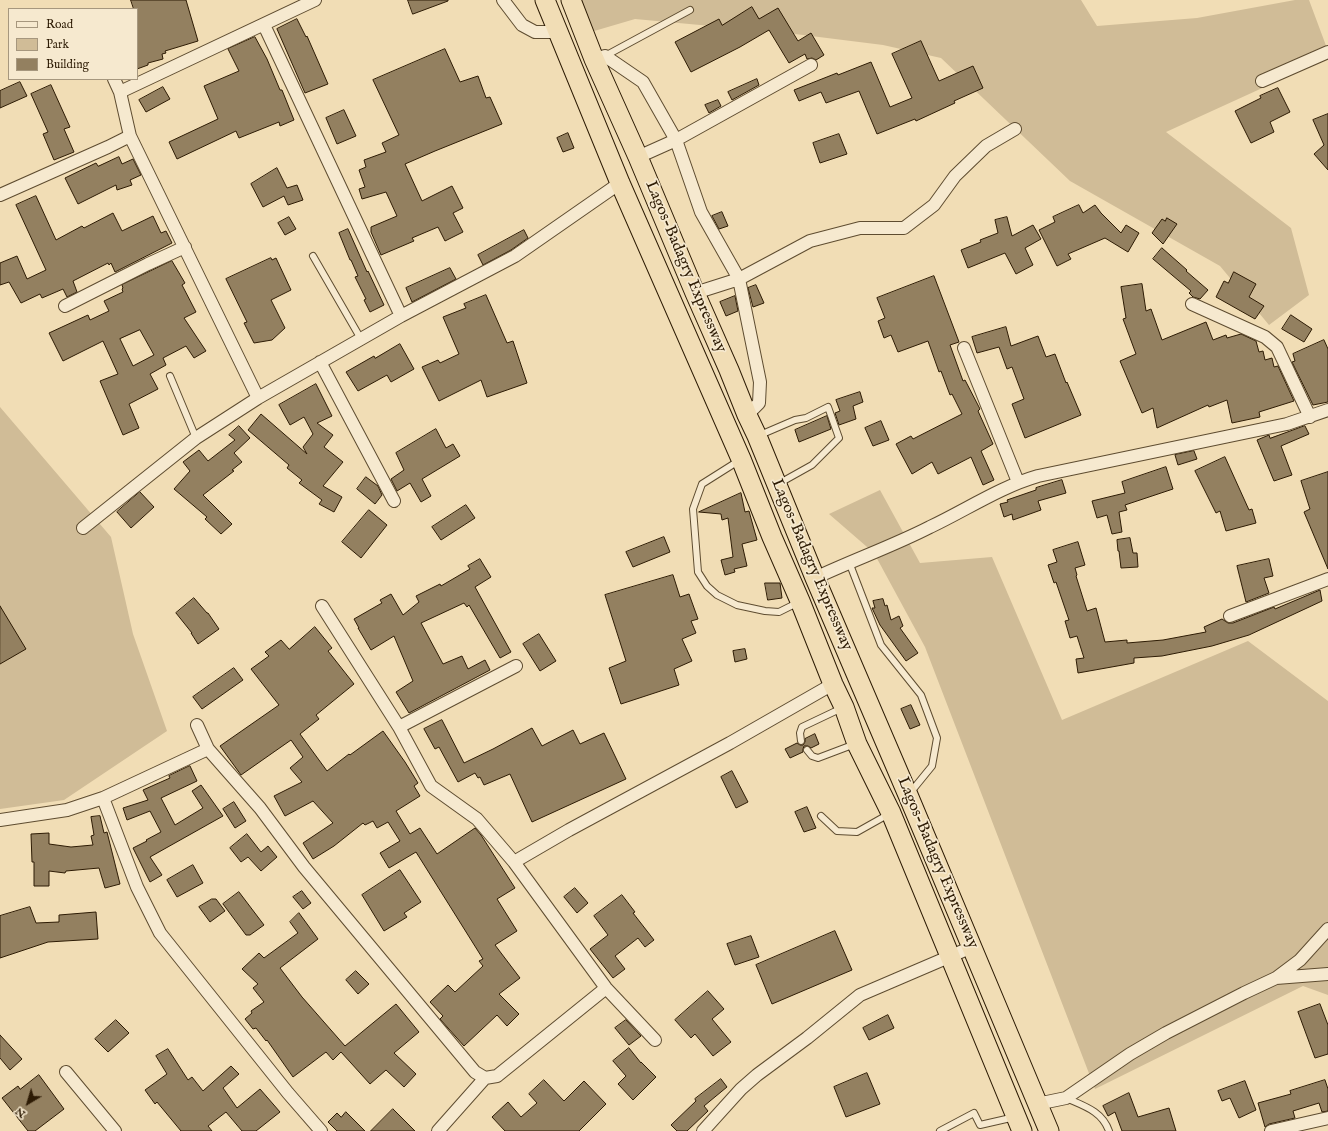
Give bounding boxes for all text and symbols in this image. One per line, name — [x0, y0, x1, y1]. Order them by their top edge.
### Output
legend — [8, 8, 138, 80]
text: Road — [46, 17, 73, 32]
text: Park — [46, 37, 69, 52]
text: Building — [46, 57, 89, 72]
street label: Lagos-Badagry Expressway — [640, 178, 730, 356]
street label: Lagos-Badagry Expressway — [766, 476, 856, 654]
street label: Lagos-Badagry Expressway — [892, 774, 982, 952]
north arrow — [8, 1083, 48, 1123]
text: N — [13, 1104, 29, 1121]

